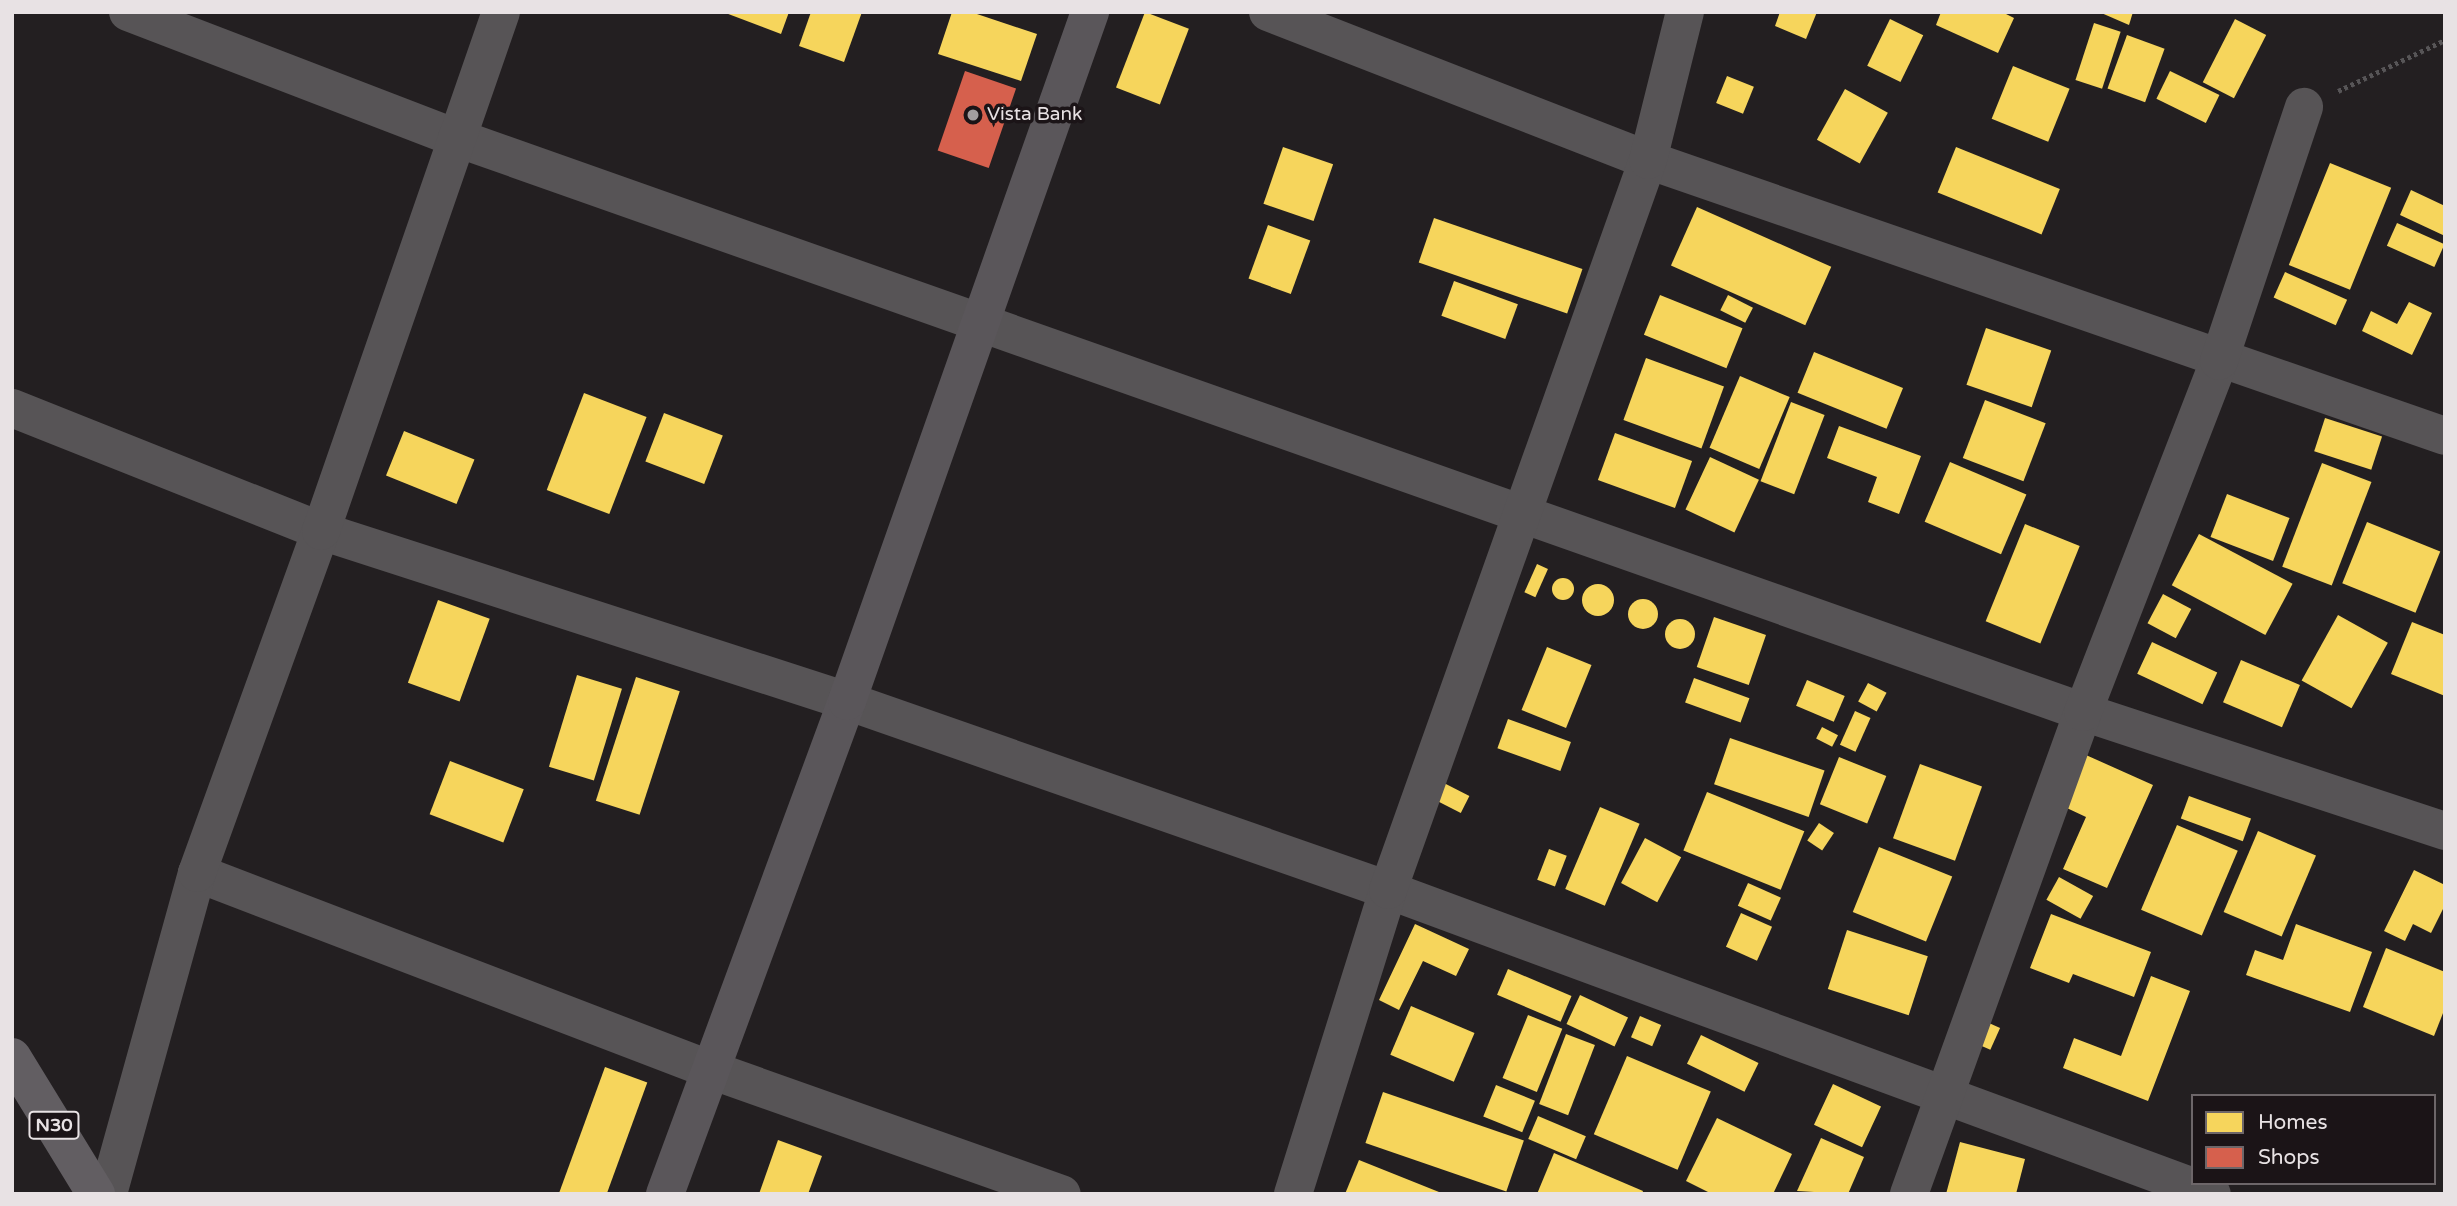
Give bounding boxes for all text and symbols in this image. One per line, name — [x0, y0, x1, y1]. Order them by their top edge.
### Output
place label: Vista Bank — [987, 104, 1082, 126]
marker: Vista Bank — [965, 107, 981, 123]
legend — [2191, 1094, 2436, 1185]
road number: N30 — [28, 1110, 80, 1140]
text: Homes — [2258, 1110, 2328, 1135]
text: Shops — [2258, 1145, 2320, 1170]

